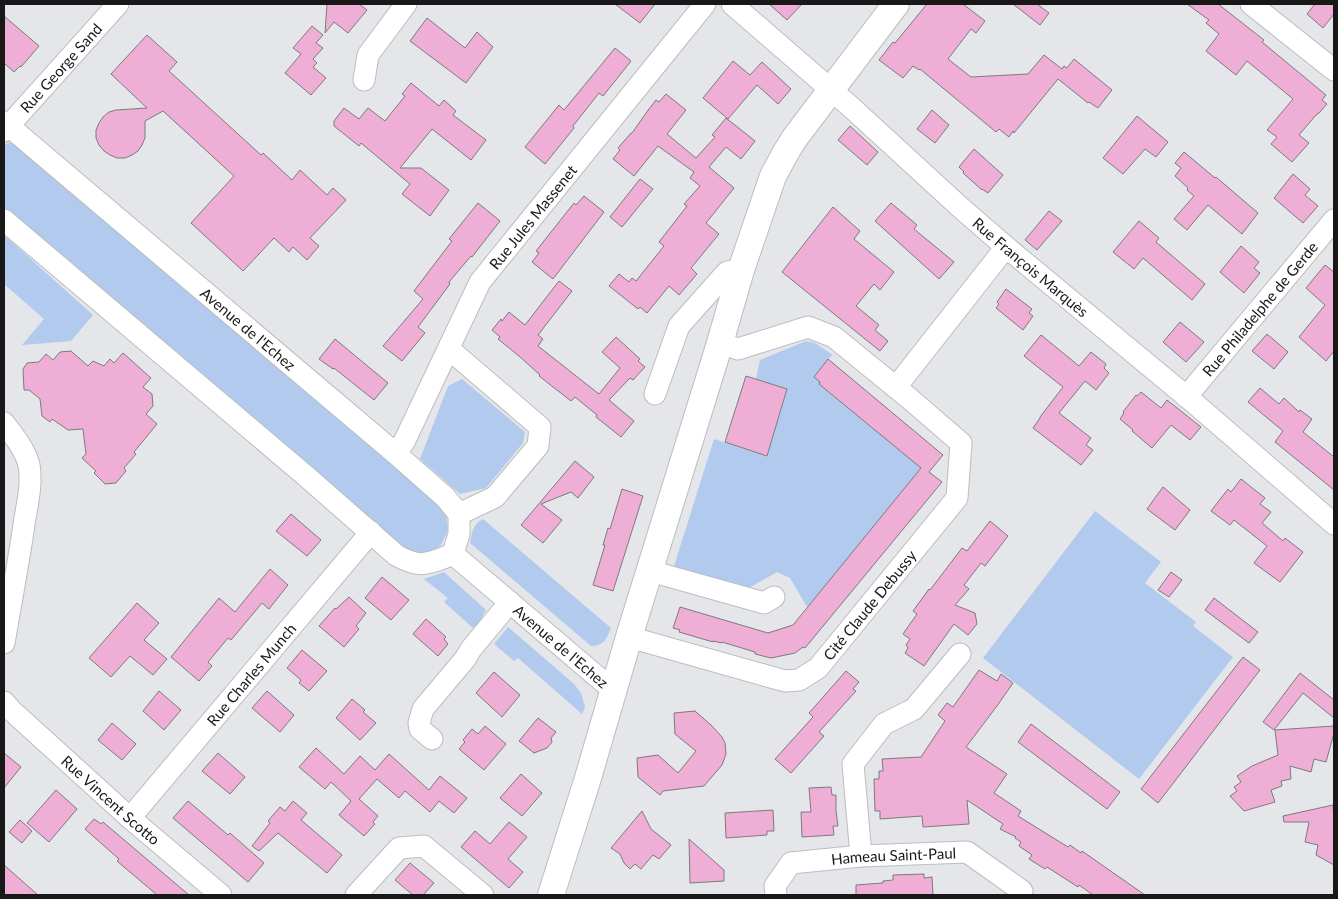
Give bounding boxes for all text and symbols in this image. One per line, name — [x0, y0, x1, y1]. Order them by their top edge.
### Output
street label: Rue George Sand — [16, 19, 105, 116]
street label: Rue Jules Massenet — [485, 161, 581, 273]
street label: Rue François Marquès — [969, 213, 1092, 321]
street label: Rue Philadelphe de Gerde — [1198, 238, 1321, 380]
street label: Avenue de l'Echez — [197, 283, 300, 374]
street label: Cité Claude Debussy — [819, 546, 920, 664]
street label: Avenue de l'Echez — [510, 601, 612, 692]
street label: Rue Charles Munch — [203, 619, 299, 729]
street label: Rue Vincent Scotto — [58, 751, 164, 848]
street label: Hameau Saint-Paul — [830, 843, 956, 868]

